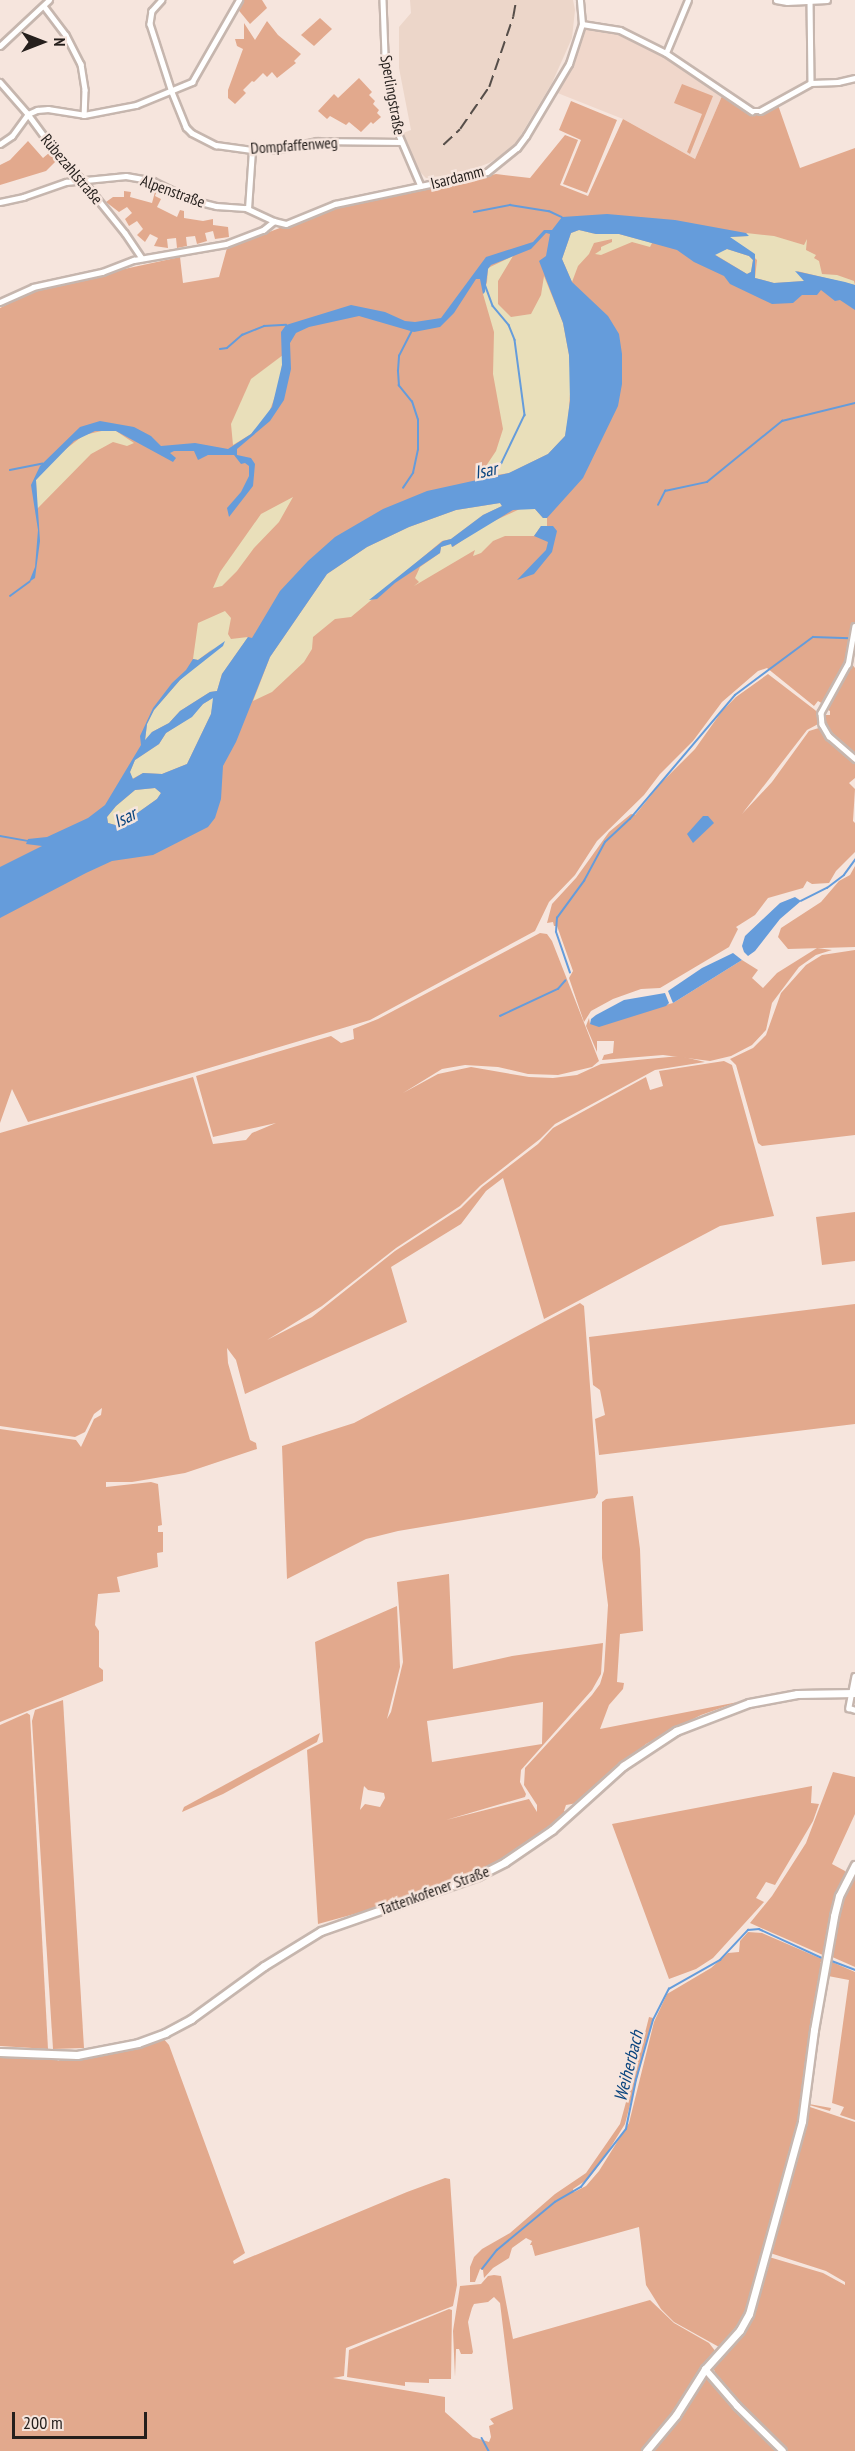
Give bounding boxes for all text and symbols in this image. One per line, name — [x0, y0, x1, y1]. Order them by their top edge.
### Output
north arrow — [12, 12, 72, 72]
text: N — [50, 38, 70, 46]
street label: Sperlingstraße — [377, 53, 409, 137]
street label: Rübezahlstraße — [37, 130, 107, 208]
street label: Dompfaffenweg — [250, 132, 338, 158]
street label: Isardamm — [428, 161, 486, 193]
street label: Alpenstraße — [138, 171, 208, 211]
water label: Isar — [473, 458, 499, 484]
water label: Isar — [110, 803, 140, 833]
street label: Tattenkofener Straße — [376, 1861, 492, 1919]
water label: Weiherbach — [610, 2028, 648, 2104]
scale bar — [15, 2400, 150, 2438]
text: 200 m — [23, 2411, 63, 2434]

